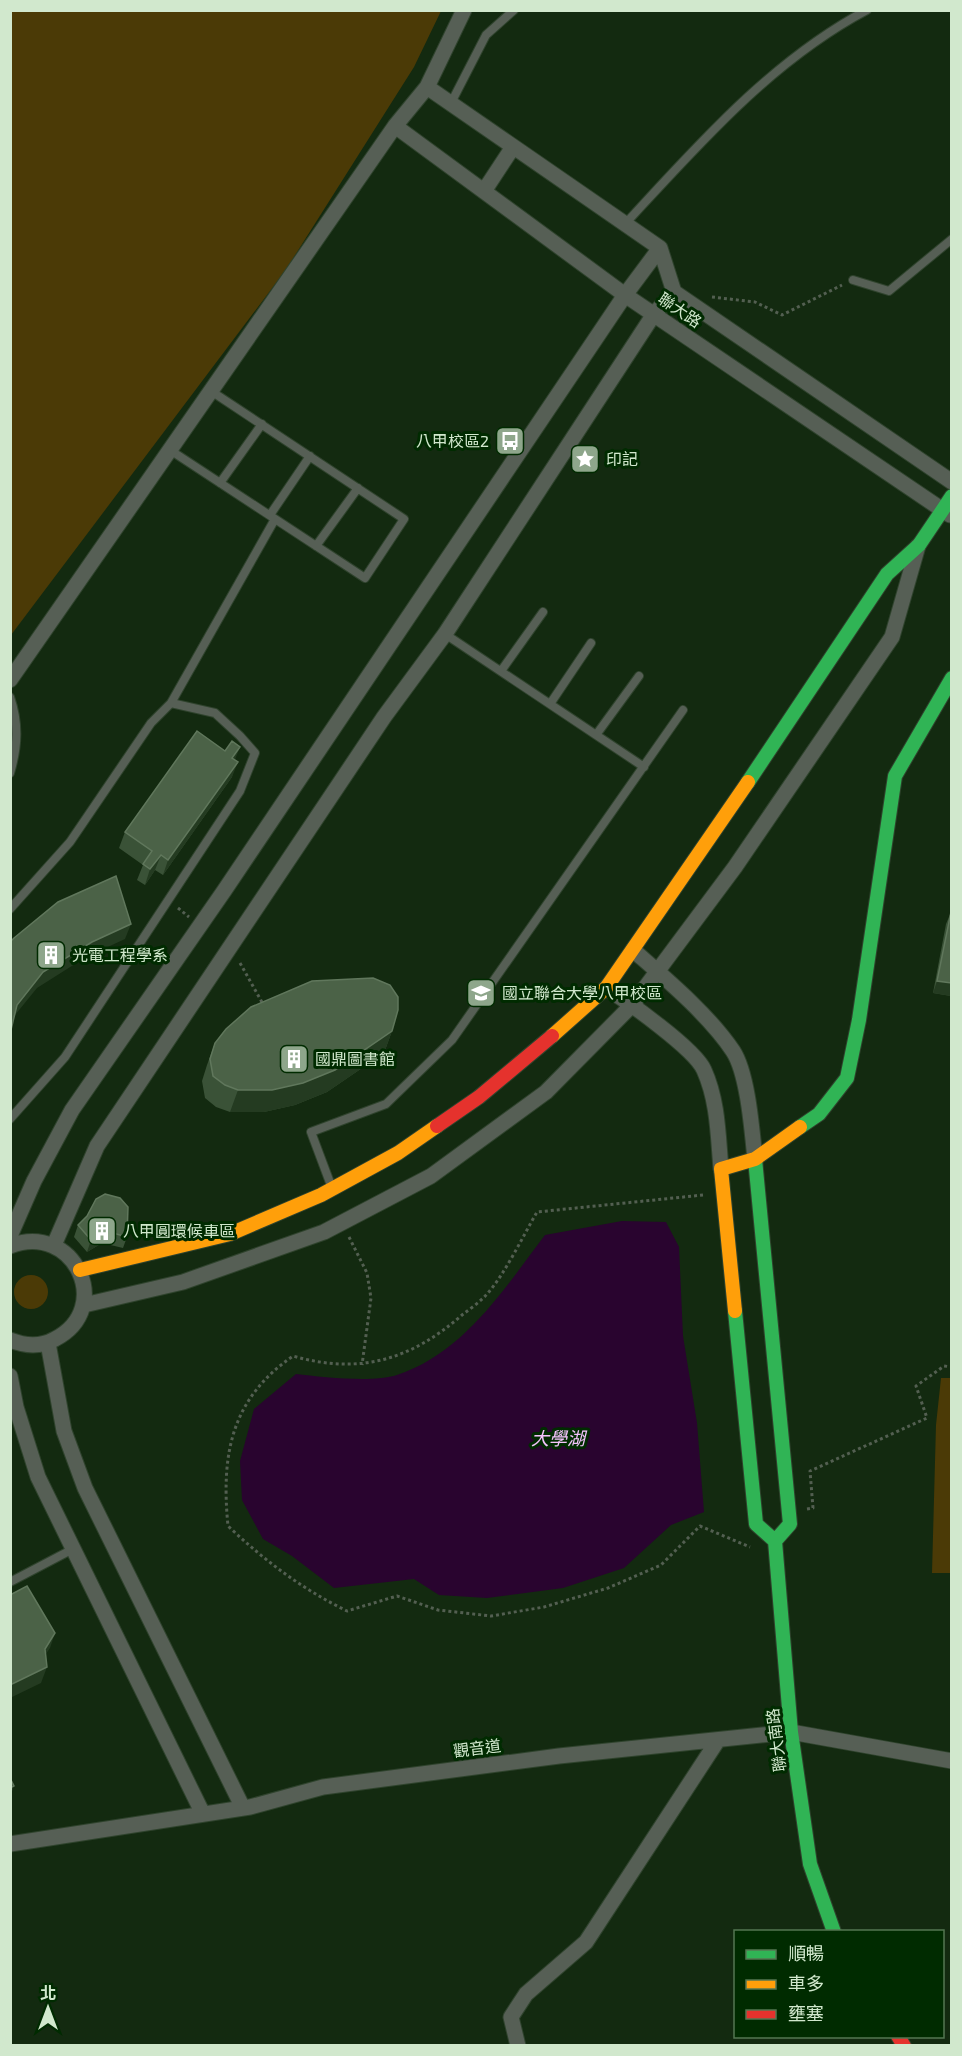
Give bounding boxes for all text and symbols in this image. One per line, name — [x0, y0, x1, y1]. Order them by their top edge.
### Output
street label: 聯大路 — [655, 288, 705, 331]
bus stop icon: 八甲校區2 — [494, 425, 526, 457]
place label: 八甲校區2 — [416, 431, 489, 450]
place icon: 印記 — [569, 443, 601, 475]
place label: 印記 — [606, 449, 638, 468]
building icon: 光電工程學系 — [35, 939, 67, 971]
place label: 光電工程學系 — [72, 945, 168, 964]
school or university icon: 國立聯合大學八甲校區 — [465, 977, 497, 1009]
place label: 國立聯合大學八甲校區 — [502, 983, 662, 1002]
building icon: 國鼎圖書館 — [278, 1043, 310, 1075]
place label: 國鼎圖書館 — [315, 1049, 395, 1068]
building icon: 八甲圓環候車區 — [86, 1215, 118, 1247]
place label: 八甲圓環候車區 — [123, 1221, 235, 1240]
water label: 大學湖 — [531, 1427, 588, 1449]
street label: 聯大南路 — [762, 1707, 789, 1773]
street label: 觀音道 — [452, 1735, 502, 1760]
legend — [734, 1930, 944, 2038]
text: 順暢 — [788, 1942, 824, 1964]
text: 車多 — [788, 1972, 824, 1994]
north arrow — [18, 1978, 78, 2038]
text: 北 — [40, 1983, 56, 2002]
text: 壅塞 — [788, 2002, 824, 2024]

